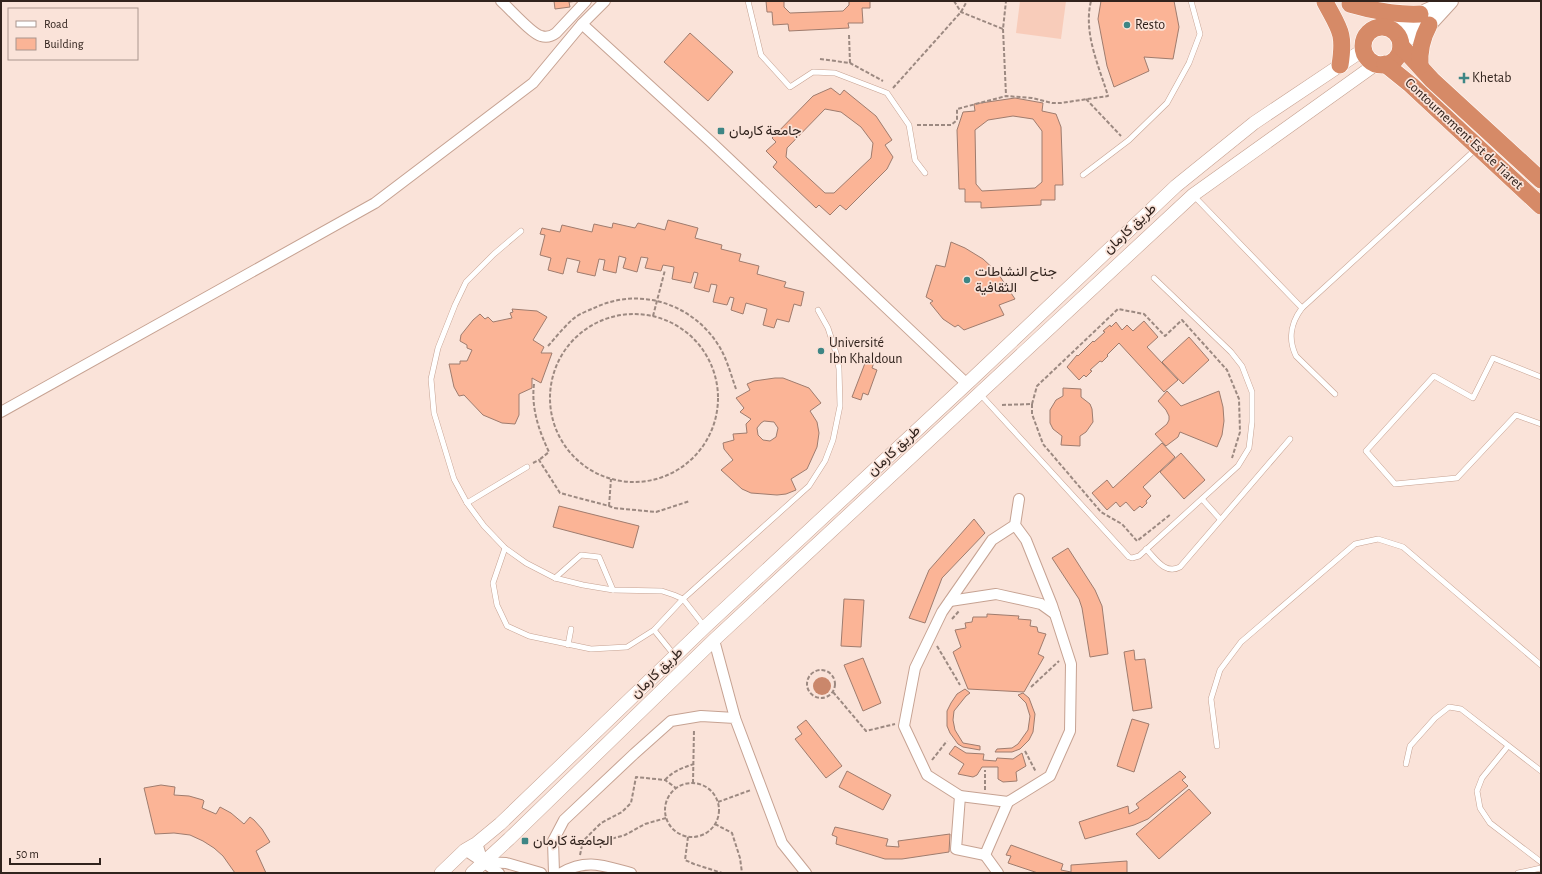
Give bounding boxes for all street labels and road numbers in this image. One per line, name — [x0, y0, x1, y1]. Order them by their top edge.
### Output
street label: Contournement Est de Tiaret — [1402, 76, 1526, 193]
street label: طريق كارمان — [1101, 201, 1160, 257]
street label: طريق كارمان — [865, 423, 924, 479]
street label: طريق كارمان — [628, 645, 686, 702]

